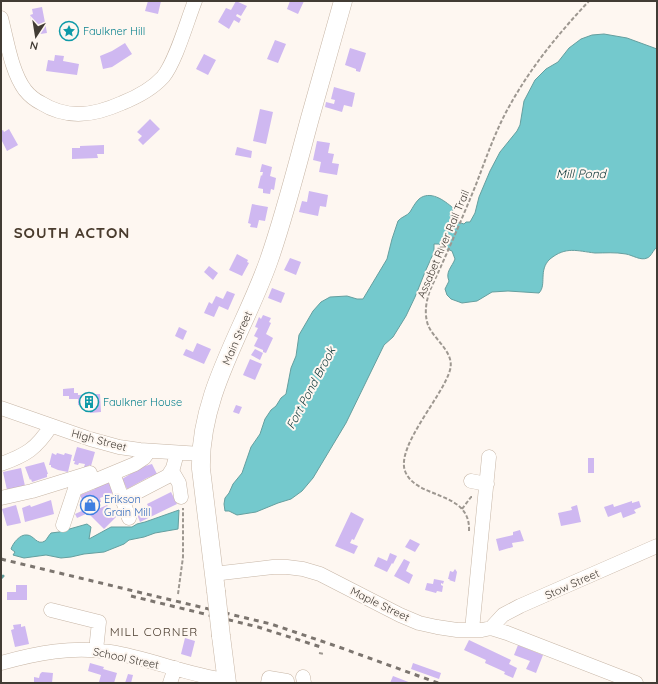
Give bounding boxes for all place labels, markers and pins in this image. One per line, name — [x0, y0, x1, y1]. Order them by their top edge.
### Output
place icon: Faulkner Hill — [58, 20, 80, 42]
place label: Faulkner Hill — [83, 24, 145, 38]
building icon: Faulkner House — [78, 391, 100, 413]
place label: Faulkner House — [103, 395, 182, 409]
place label: Erikson Grain Mill — [104, 492, 151, 519]
shop icon: Erikson Grain Mill — [79, 494, 101, 516]

